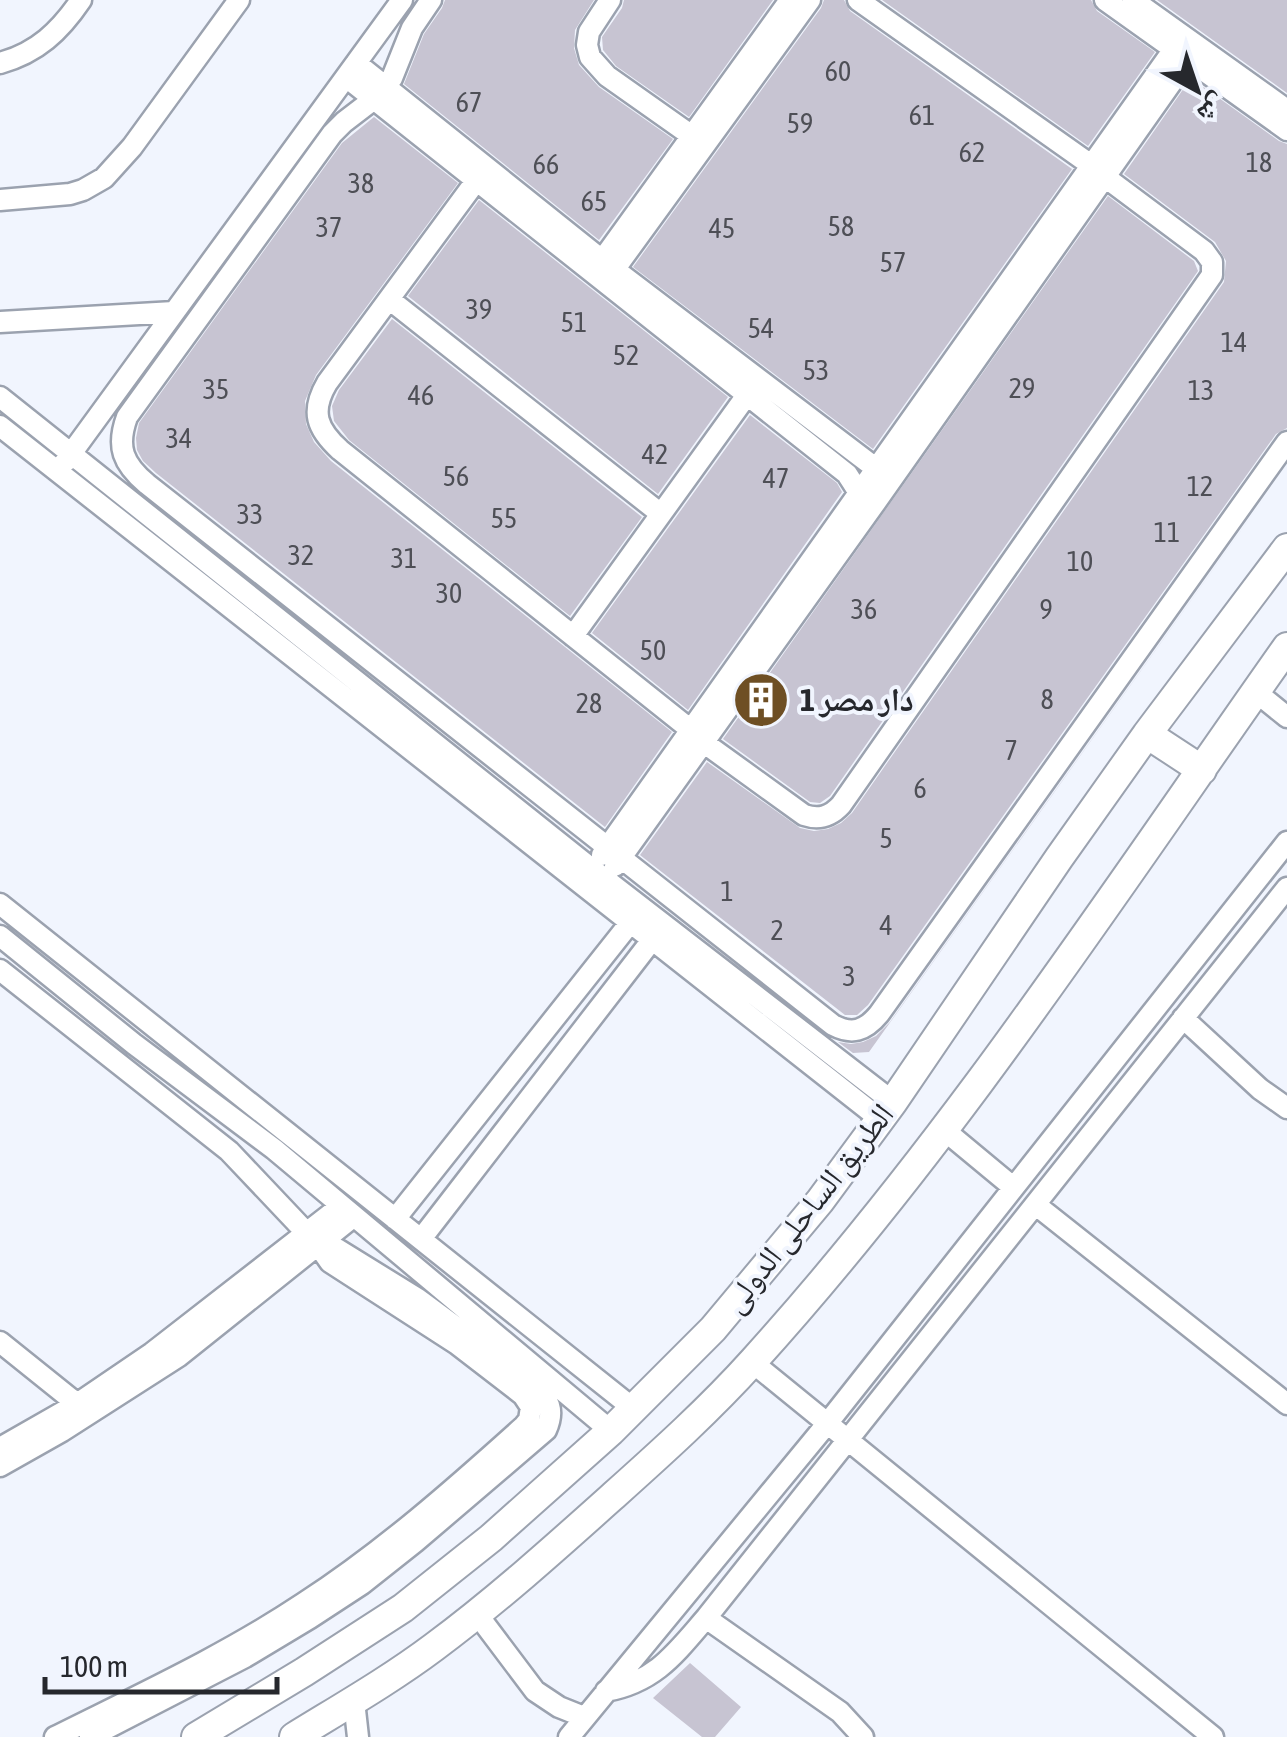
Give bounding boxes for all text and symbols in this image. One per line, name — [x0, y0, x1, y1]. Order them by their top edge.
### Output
north arrow — [1147, 40, 1247, 140]
house number: 60 — [825, 55, 851, 87]
house number: 67 — [456, 86, 482, 118]
text: ش — [1191, 87, 1235, 131]
house number: 61 — [909, 99, 935, 131]
house number: 59 — [787, 107, 813, 139]
house number: 62 — [959, 136, 985, 168]
house number: 18 — [1246, 146, 1272, 178]
house number: 66 — [533, 148, 559, 180]
house number: 38 — [348, 167, 374, 199]
house number: 65 — [581, 185, 607, 217]
house number: 58 — [828, 210, 854, 242]
house number: 37 — [316, 211, 342, 243]
house number: 45 — [709, 212, 735, 244]
house number: 57 — [880, 246, 906, 278]
house number: 39 — [466, 293, 492, 325]
house number: 51 — [561, 306, 587, 338]
house number: 54 — [748, 312, 774, 344]
house number: 14 — [1221, 326, 1247, 358]
house number: 52 — [613, 339, 639, 371]
house number: 53 — [803, 354, 829, 386]
house number: 29 — [1009, 372, 1035, 404]
house number: 35 — [203, 373, 229, 405]
house number: 13 — [1188, 374, 1214, 406]
house number: 46 — [408, 379, 434, 411]
house number: 34 — [166, 422, 192, 454]
house number: 42 — [642, 438, 668, 470]
house number: 56 — [443, 460, 469, 492]
house number: 47 — [763, 462, 789, 494]
house number: 12 — [1187, 470, 1213, 502]
house number: 33 — [237, 498, 263, 530]
house number: 55 — [491, 502, 517, 534]
house number: 11 — [1154, 516, 1180, 548]
house number: 32 — [288, 539, 314, 571]
house number: 31 — [391, 542, 417, 574]
house number: 10 — [1067, 545, 1093, 577]
house number: 30 — [436, 577, 462, 609]
house number: 36 — [851, 593, 877, 625]
house number: 9 — [1039, 593, 1053, 625]
house number: 50 — [640, 634, 666, 666]
building icon: دار مصر 1 — [731, 670, 791, 730]
place label: دار مصر 1 — [800, 681, 914, 718]
house number: 8 — [1040, 683, 1054, 715]
house number: 28 — [576, 687, 602, 719]
house number: 7 — [1004, 734, 1018, 766]
house number: 6 — [913, 772, 927, 804]
house number: 5 — [879, 822, 893, 854]
house number: 1 — [720, 875, 734, 907]
house number: 4 — [879, 909, 893, 941]
house number: 2 — [770, 914, 784, 946]
house number: 3 — [842, 960, 856, 992]
street label: الطريق الساحلى الدولى — [715, 1096, 902, 1321]
scale bar — [45, 1632, 278, 1694]
text: 100 m — [60, 1649, 128, 1683]

